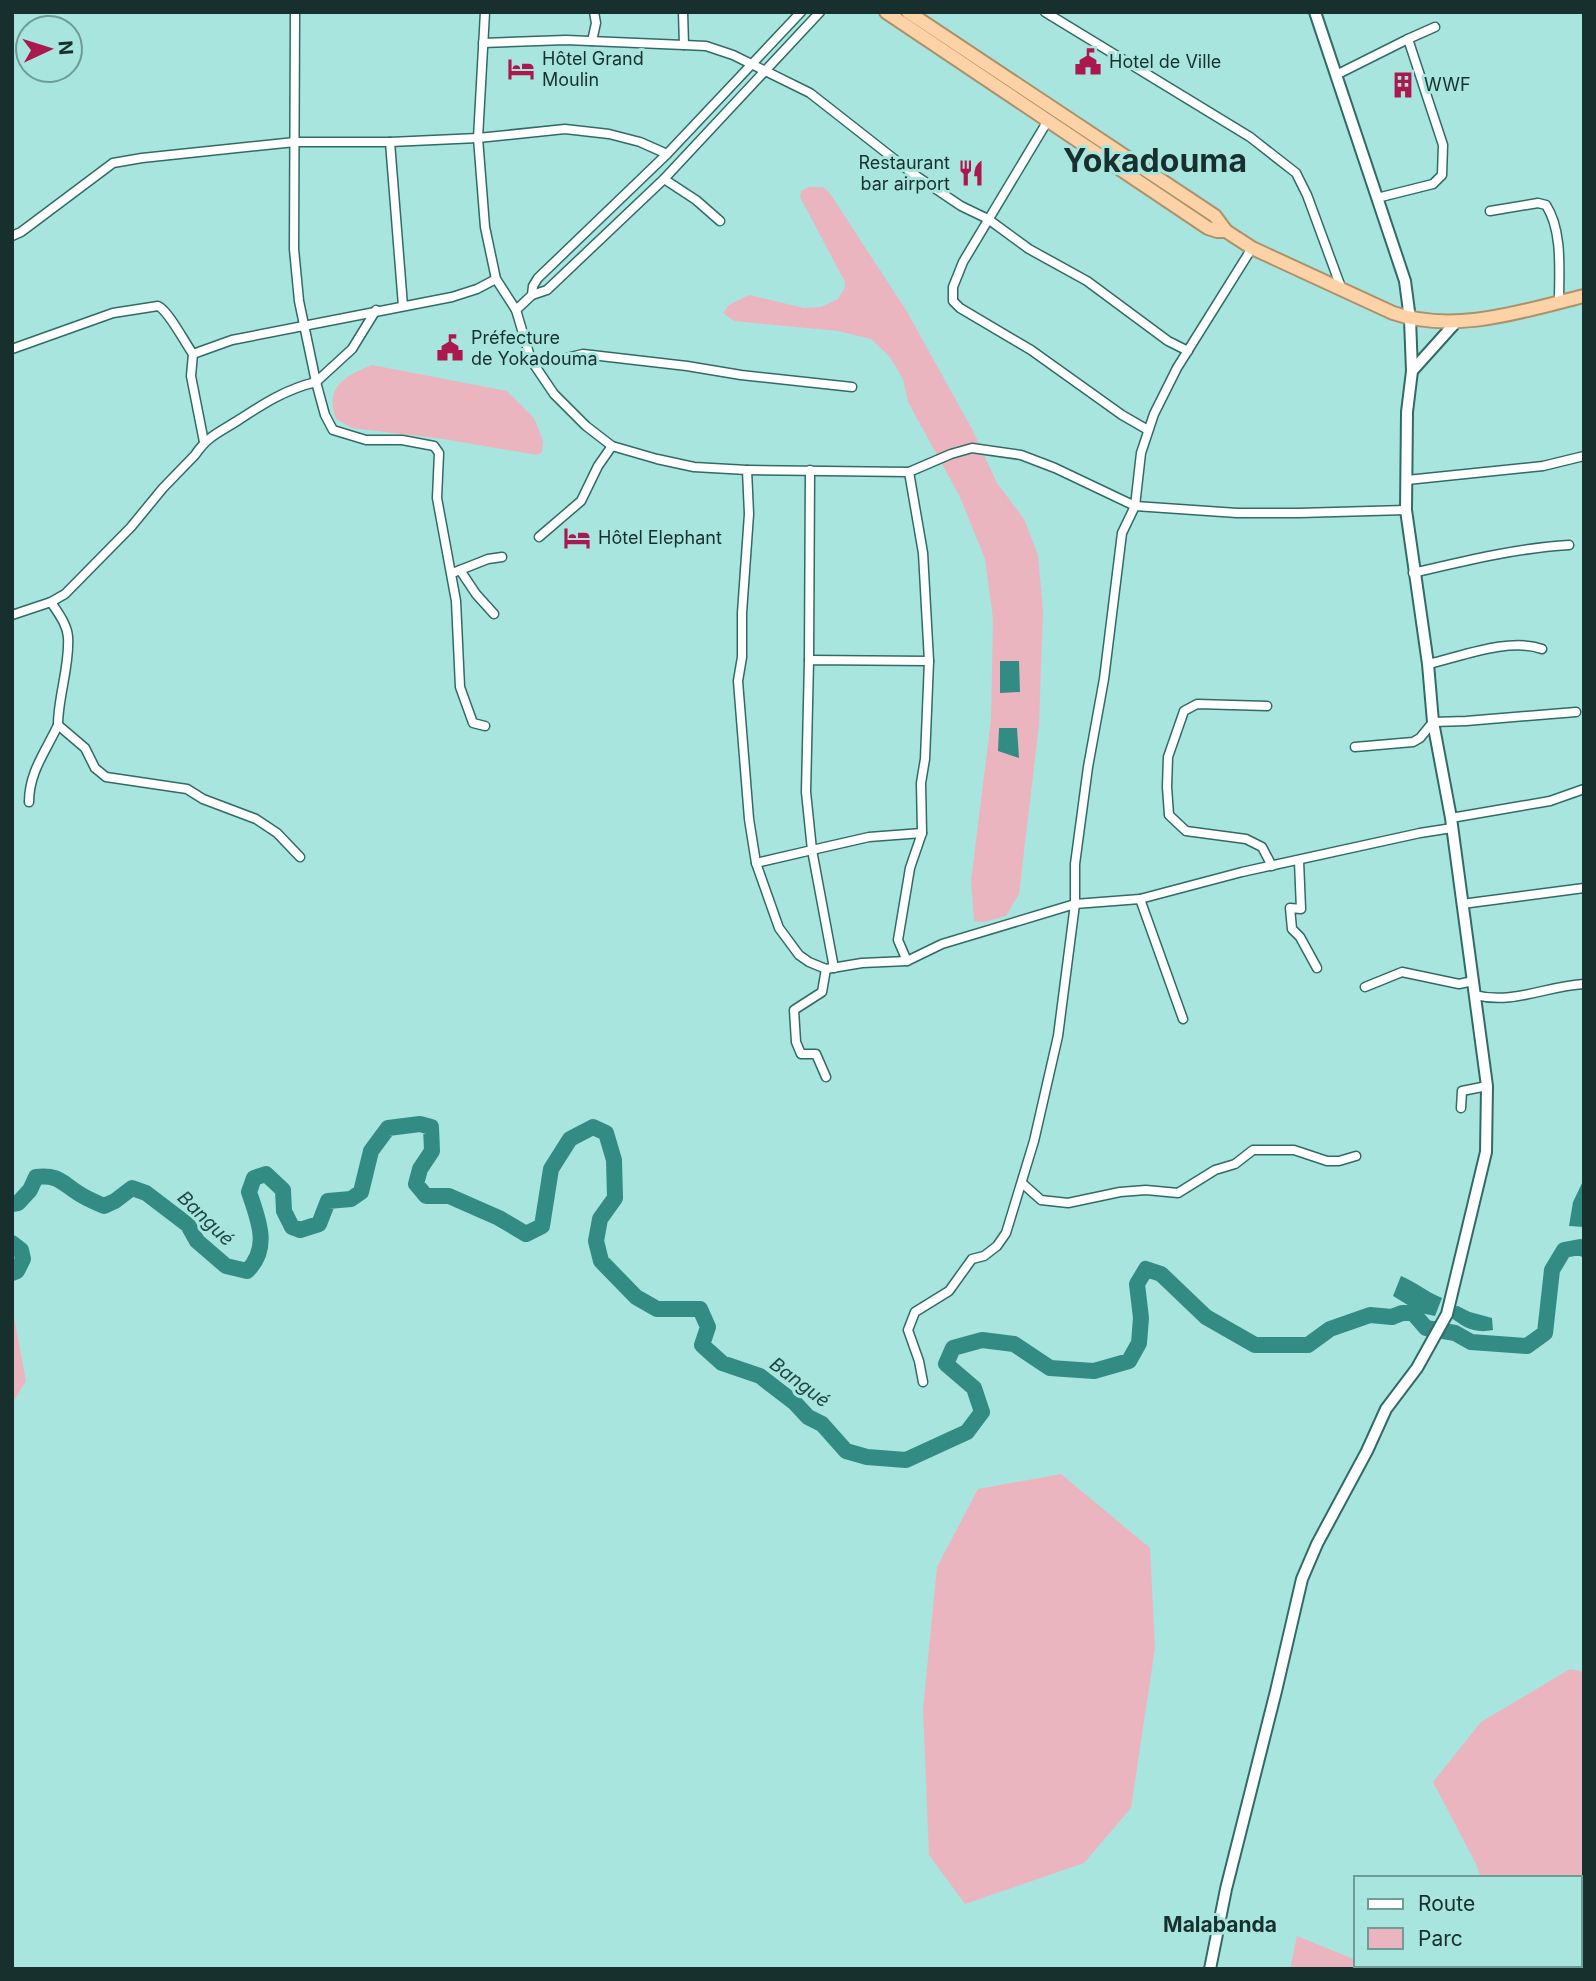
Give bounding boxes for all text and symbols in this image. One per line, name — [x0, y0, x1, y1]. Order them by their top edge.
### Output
north arrow — [14, 14, 84, 84]
text: N — [53, 40, 77, 56]
public building icon: Hotel de Ville — [1073, 47, 1103, 77]
place label: Hôtel Grand Moulin — [542, 48, 644, 90]
place label: Hotel de Ville — [1109, 51, 1221, 72]
hotel icon: Hôtel Grand Moulin — [506, 54, 536, 84]
building icon: WWF — [1388, 70, 1418, 100]
place label: WWF — [1424, 74, 1471, 95]
district label: Yokadouma — [1063, 141, 1247, 180]
place label: Restaurant bar airport — [859, 152, 950, 194]
restaurant icon: Restaurant bar airport — [956, 158, 986, 188]
place label: Préfecture de Yokadouma — [471, 327, 598, 369]
public building icon: Préfecture de Yokadouma — [435, 333, 465, 363]
hotel icon: Hôtel Elephant — [562, 523, 592, 553]
place label: Hôtel Elephant — [598, 527, 722, 548]
water label: Bangué — [173, 1186, 239, 1251]
water label: Bangué — [765, 1352, 834, 1412]
legend — [1354, 1876, 1582, 1967]
text: Route — [1418, 1891, 1475, 1916]
district label: Malabanda — [1163, 1912, 1277, 1937]
text: Parc — [1418, 1926, 1463, 1951]

